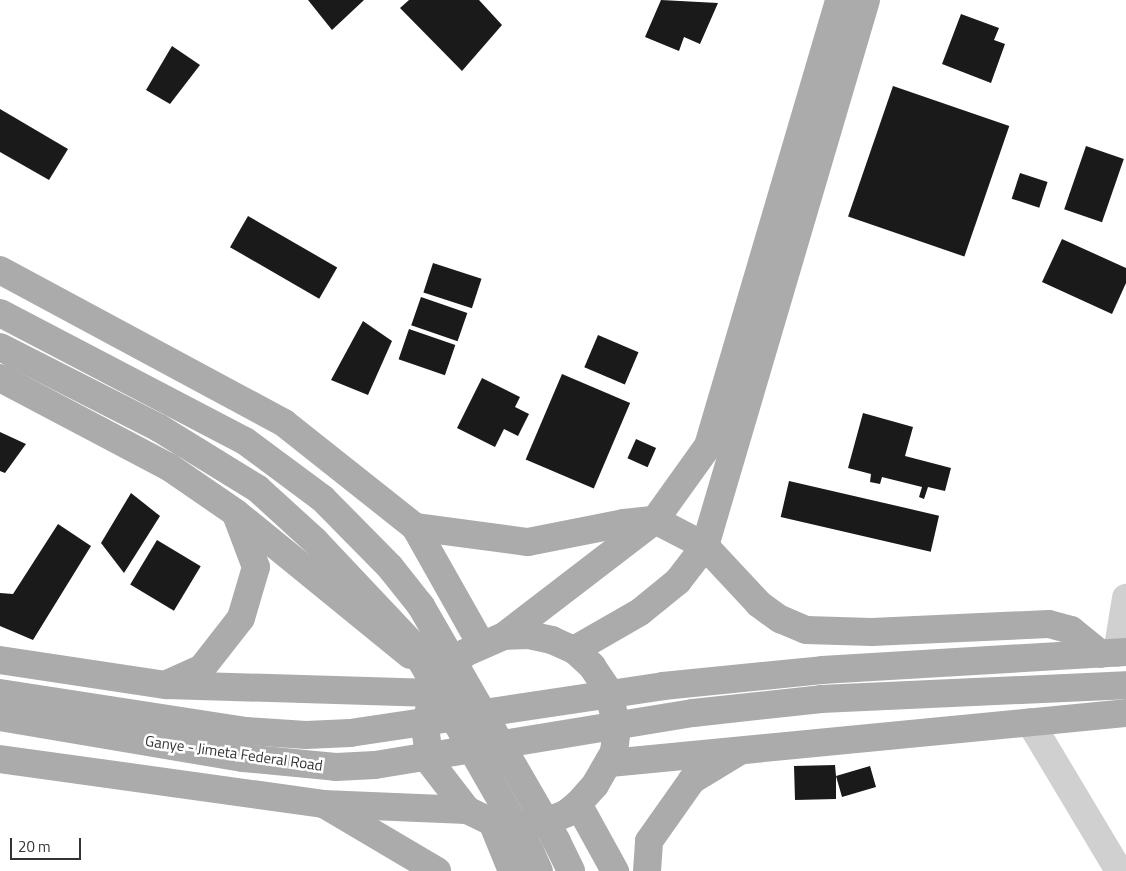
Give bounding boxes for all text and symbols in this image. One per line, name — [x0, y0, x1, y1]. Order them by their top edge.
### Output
street label: Ganye - Jimeta Federal Road — [144, 732, 324, 774]
scale bar — [12, 828, 84, 860]
text: 20 m — [18, 835, 51, 858]

